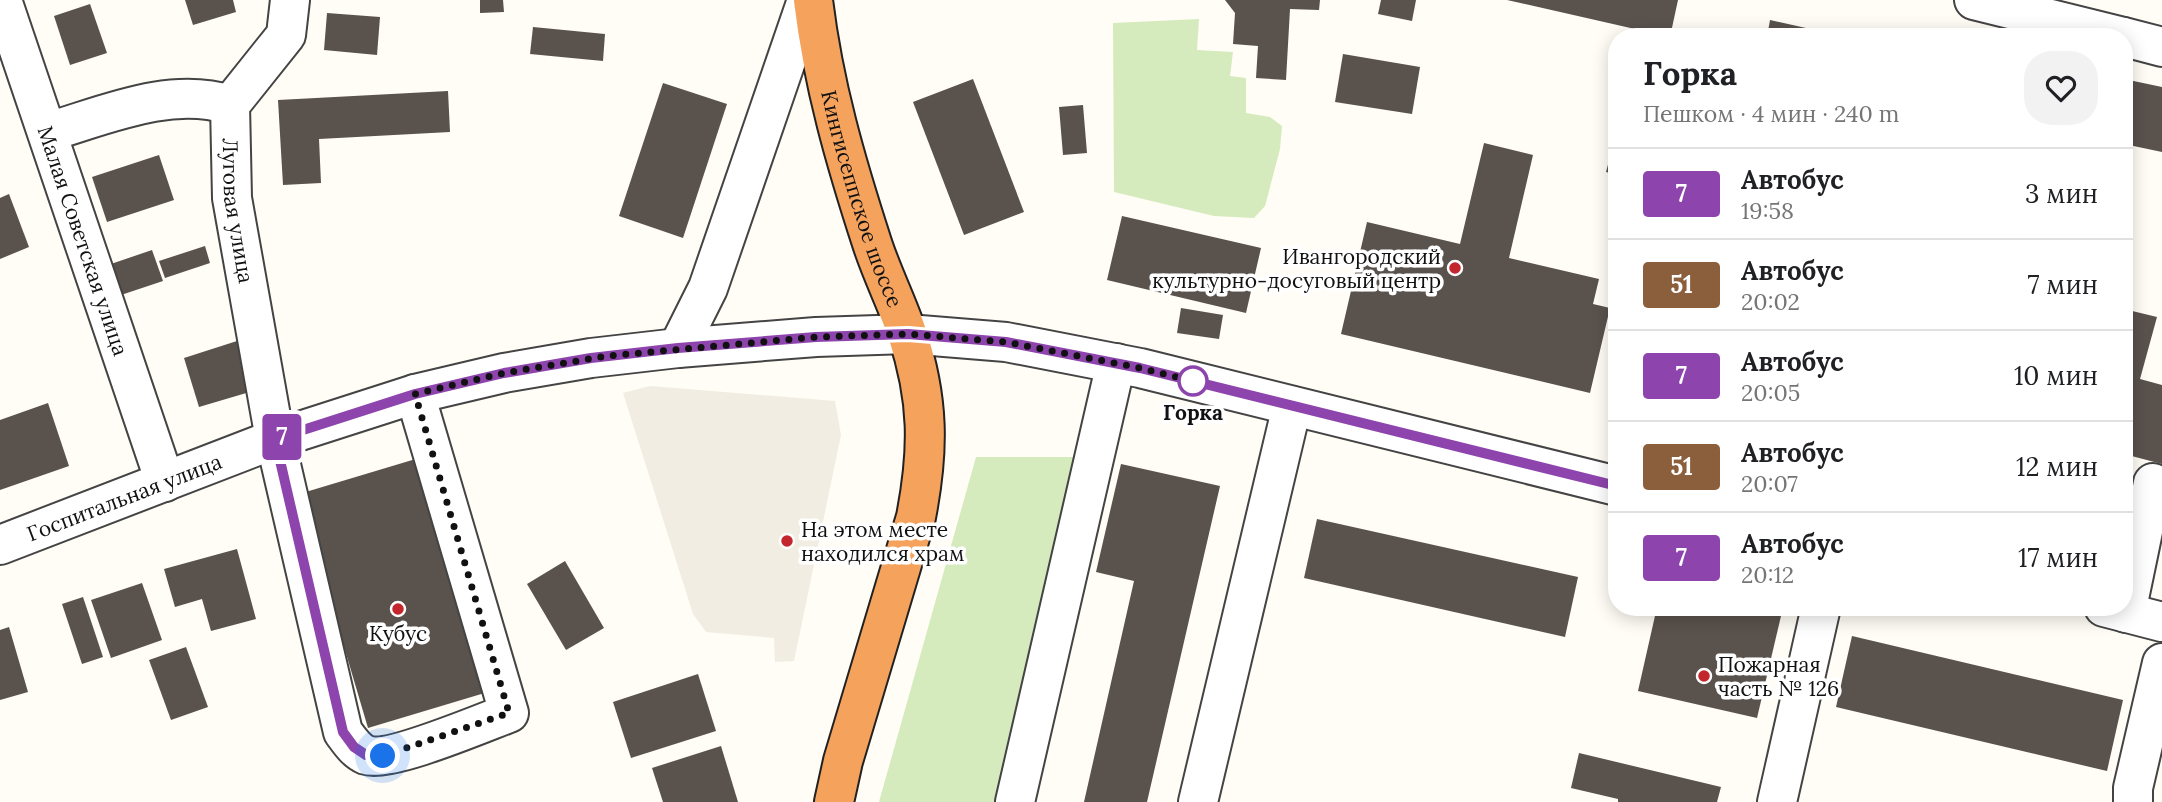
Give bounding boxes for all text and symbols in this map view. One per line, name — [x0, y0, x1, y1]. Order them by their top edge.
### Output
button: heart — [2024, 51, 2098, 125]
text: Горка — [1643, 52, 1737, 94]
street label: Кингисеппское шоссе — [816, 88, 909, 311]
text: Пешком · 4 мин · 240 m — [1643, 99, 1899, 128]
street label: Малая Советская улица — [32, 122, 135, 359]
street label: Луговая улица — [217, 138, 260, 285]
text: Автобус — [1741, 163, 1844, 196]
text: 3 мин — [2025, 177, 2098, 210]
text: 7 — [1676, 178, 1687, 209]
text: 19:58 — [1741, 196, 1794, 225]
place label: Ивангородский культурно-досуговый центр — [1152, 243, 1441, 294]
text: Автобус — [1741, 254, 1844, 287]
marker: Ивангородский культурно-досуговый центр — [1447, 260, 1463, 276]
text: 7 мин — [2028, 268, 2098, 301]
text: 51 — [1670, 269, 1693, 300]
text: 20:02 — [1741, 287, 1800, 316]
text: Автобус — [1741, 345, 1844, 378]
text: 10 мин — [2014, 359, 2098, 392]
text: 7 — [1676, 360, 1687, 391]
marker: Горка — [1178, 366, 1208, 396]
text: 20:05 — [1741, 378, 1800, 407]
place label: Горка — [1163, 399, 1223, 426]
line badge: 7 — [259, 414, 305, 460]
text: 7 — [276, 421, 288, 452]
text: Автобус — [1741, 436, 1844, 469]
street label: Госпитальная улица — [23, 447, 226, 547]
text: 12 мин — [2016, 450, 2098, 483]
text: 51 — [1670, 451, 1693, 482]
text: 20:07 — [1741, 469, 1798, 498]
place label: На этом месте находился храм — [801, 516, 964, 567]
text: Автобус — [1741, 527, 1844, 560]
marker: На этом месте находился храм — [779, 533, 795, 549]
text: 17 мин — [2018, 541, 2098, 574]
text: 7 — [1676, 542, 1687, 573]
text: 20:12 — [1741, 560, 1794, 589]
marker: Кубус — [390, 601, 406, 617]
place label: Кубус — [369, 620, 427, 647]
place label: Пожарная часть № 126 — [1718, 651, 1839, 702]
marker: Пожарная часть № 126 — [1696, 668, 1712, 684]
your location — [365, 738, 400, 773]

